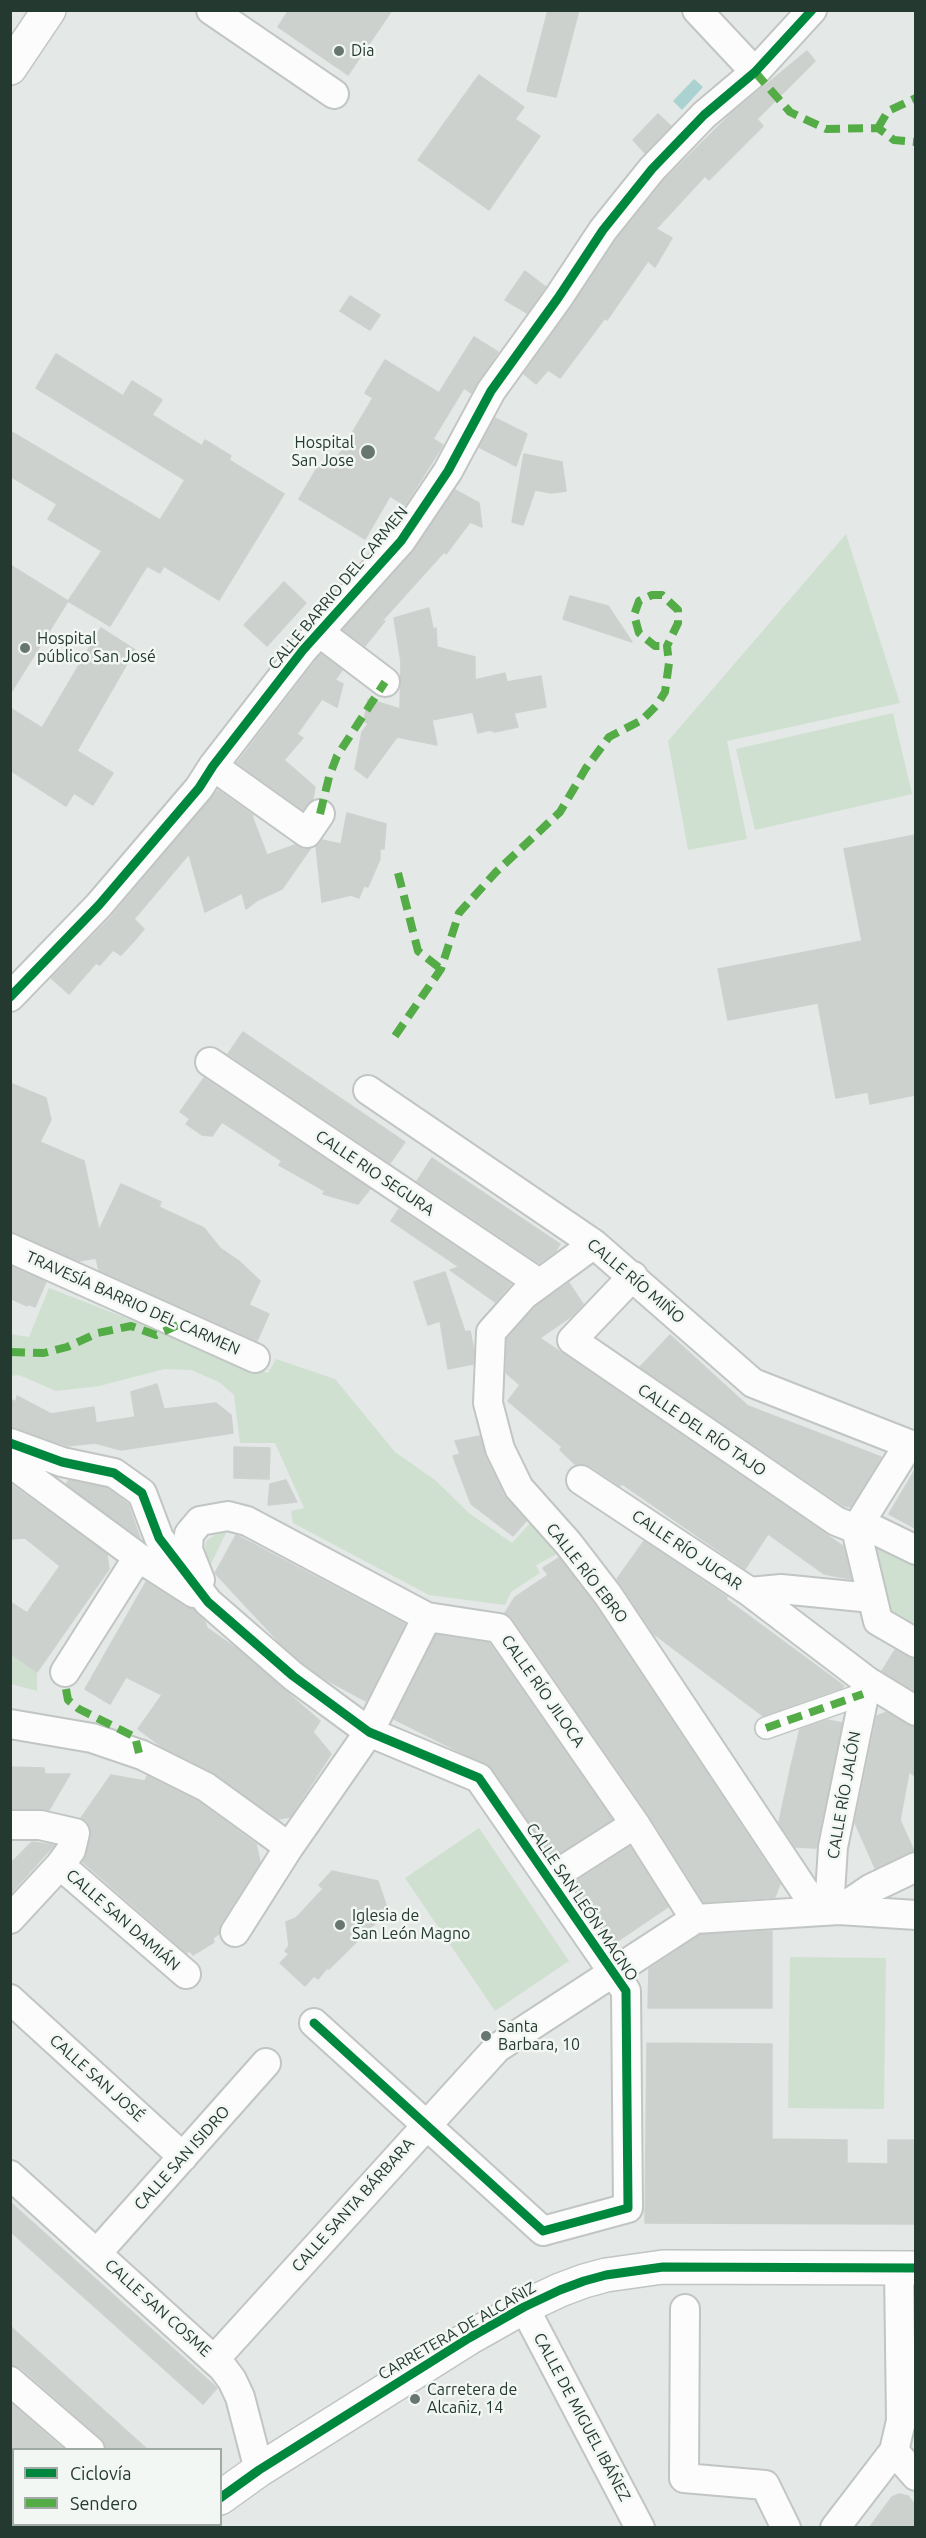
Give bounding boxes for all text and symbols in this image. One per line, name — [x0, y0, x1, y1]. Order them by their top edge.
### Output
place label: Dia — [351, 41, 374, 61]
marker: Dia — [332, 44, 346, 58]
place label: Hospital San Jose — [292, 433, 354, 471]
marker: Hospital San Jose — [359, 443, 377, 461]
street label: CALLE BARRIO DEL CARMEN — [264, 502, 412, 674]
place label: Hospital público San José — [37, 629, 156, 667]
marker: Hospital público San José — [18, 641, 32, 655]
street label: CALLE RIO SEGURA — [312, 1126, 438, 1220]
street label: CALLE RÍO MIÑO — [583, 1235, 689, 1327]
street label: TRAVESÍA BARRIO DEL CARMEN — [23, 1247, 243, 1359]
street label: CALLE DEL RÍO TAJO — [634, 1380, 770, 1480]
street label: CALLE RÍO JUCAR — [628, 1506, 746, 1594]
street label: CALLE RÍO EBRO — [542, 1519, 632, 1627]
street label: CALLE RÍO JILOCA — [497, 1631, 589, 1751]
street label: CALLE RÍO JALÓN — [823, 1730, 865, 1860]
street label: CALLE SAN LEÓN MAGNO — [522, 1819, 642, 1985]
street label: CALLE SAN DAMIÁN — [62, 1865, 184, 1975]
place label: Iglesia de San León Magno — [352, 1906, 470, 1944]
marker: Iglesia de San León Magno — [333, 1918, 347, 1932]
place label: Santa Barbara, 10 — [498, 2017, 580, 2055]
marker: Santa Barbara, 10 — [479, 2029, 493, 2043]
street label: CALLE SAN JOSÉ — [46, 2030, 148, 2126]
street label: CALLE SAN ISIDRO — [130, 2102, 234, 2214]
street label: CALLE SANTA BÁRBARA — [288, 2134, 418, 2276]
street label: CALLE SAN COSME — [101, 2255, 215, 2361]
street label: CARRETERA DE ALCAÑIZ — [375, 2278, 539, 2384]
street label: CALLE DE MIGUEL IBÁÑEZ — [529, 2330, 635, 2504]
place label: Carretera de Alcañiz, 14 — [427, 2380, 517, 2418]
marker: Carretera de Alcañiz, 14 — [408, 2392, 422, 2406]
legend — [12, 2448, 222, 2526]
text: Ciclovía — [70, 2463, 131, 2483]
text: Sendero — [70, 2493, 137, 2513]

